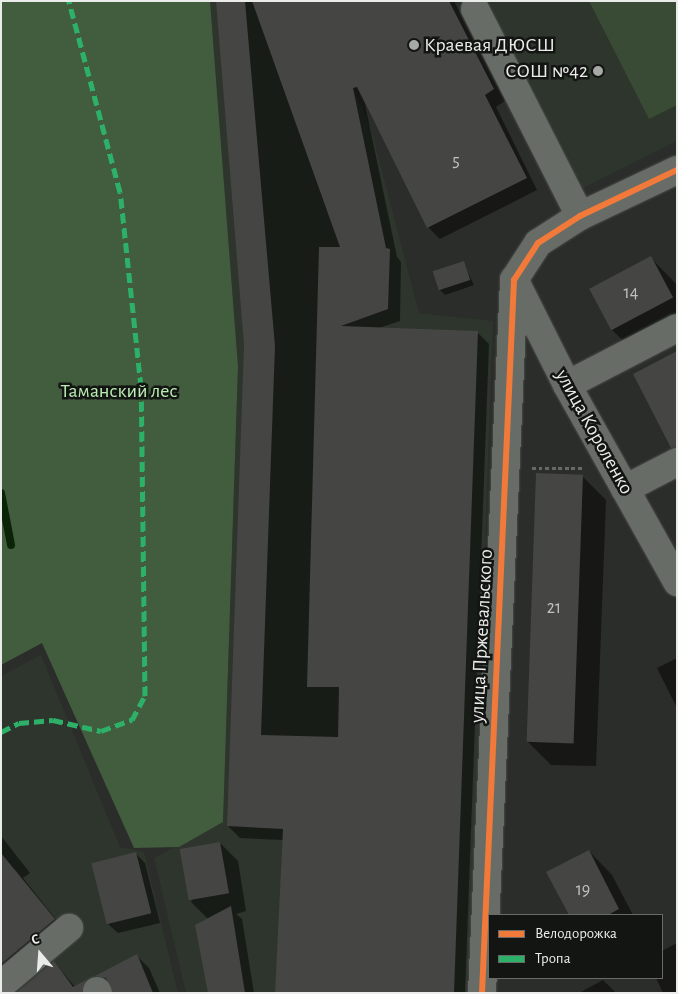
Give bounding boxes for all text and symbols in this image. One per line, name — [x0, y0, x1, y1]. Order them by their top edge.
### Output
place label: Краевая ДЮСШ — [424, 33, 555, 57]
marker: Краевая ДЮСШ — [408, 39, 420, 51]
place label: СОШ №42 — [505, 59, 588, 83]
marker: СОШ №42 — [592, 65, 604, 77]
house number: 5 — [452, 150, 460, 172]
house number: 14 — [624, 282, 638, 304]
street label: улица Короленко — [550, 365, 638, 499]
park label: Таманский лес — [61, 379, 177, 403]
street label: улица Пржевальского — [465, 548, 499, 724]
house number: 21 — [547, 597, 561, 619]
house number: 19 — [576, 879, 590, 901]
legend — [488, 914, 663, 979]
text: Велодорожка — [535, 926, 617, 941]
north arrow — [15, 929, 65, 979]
text: С — [30, 932, 41, 948]
text: Тропа — [535, 951, 571, 966]

